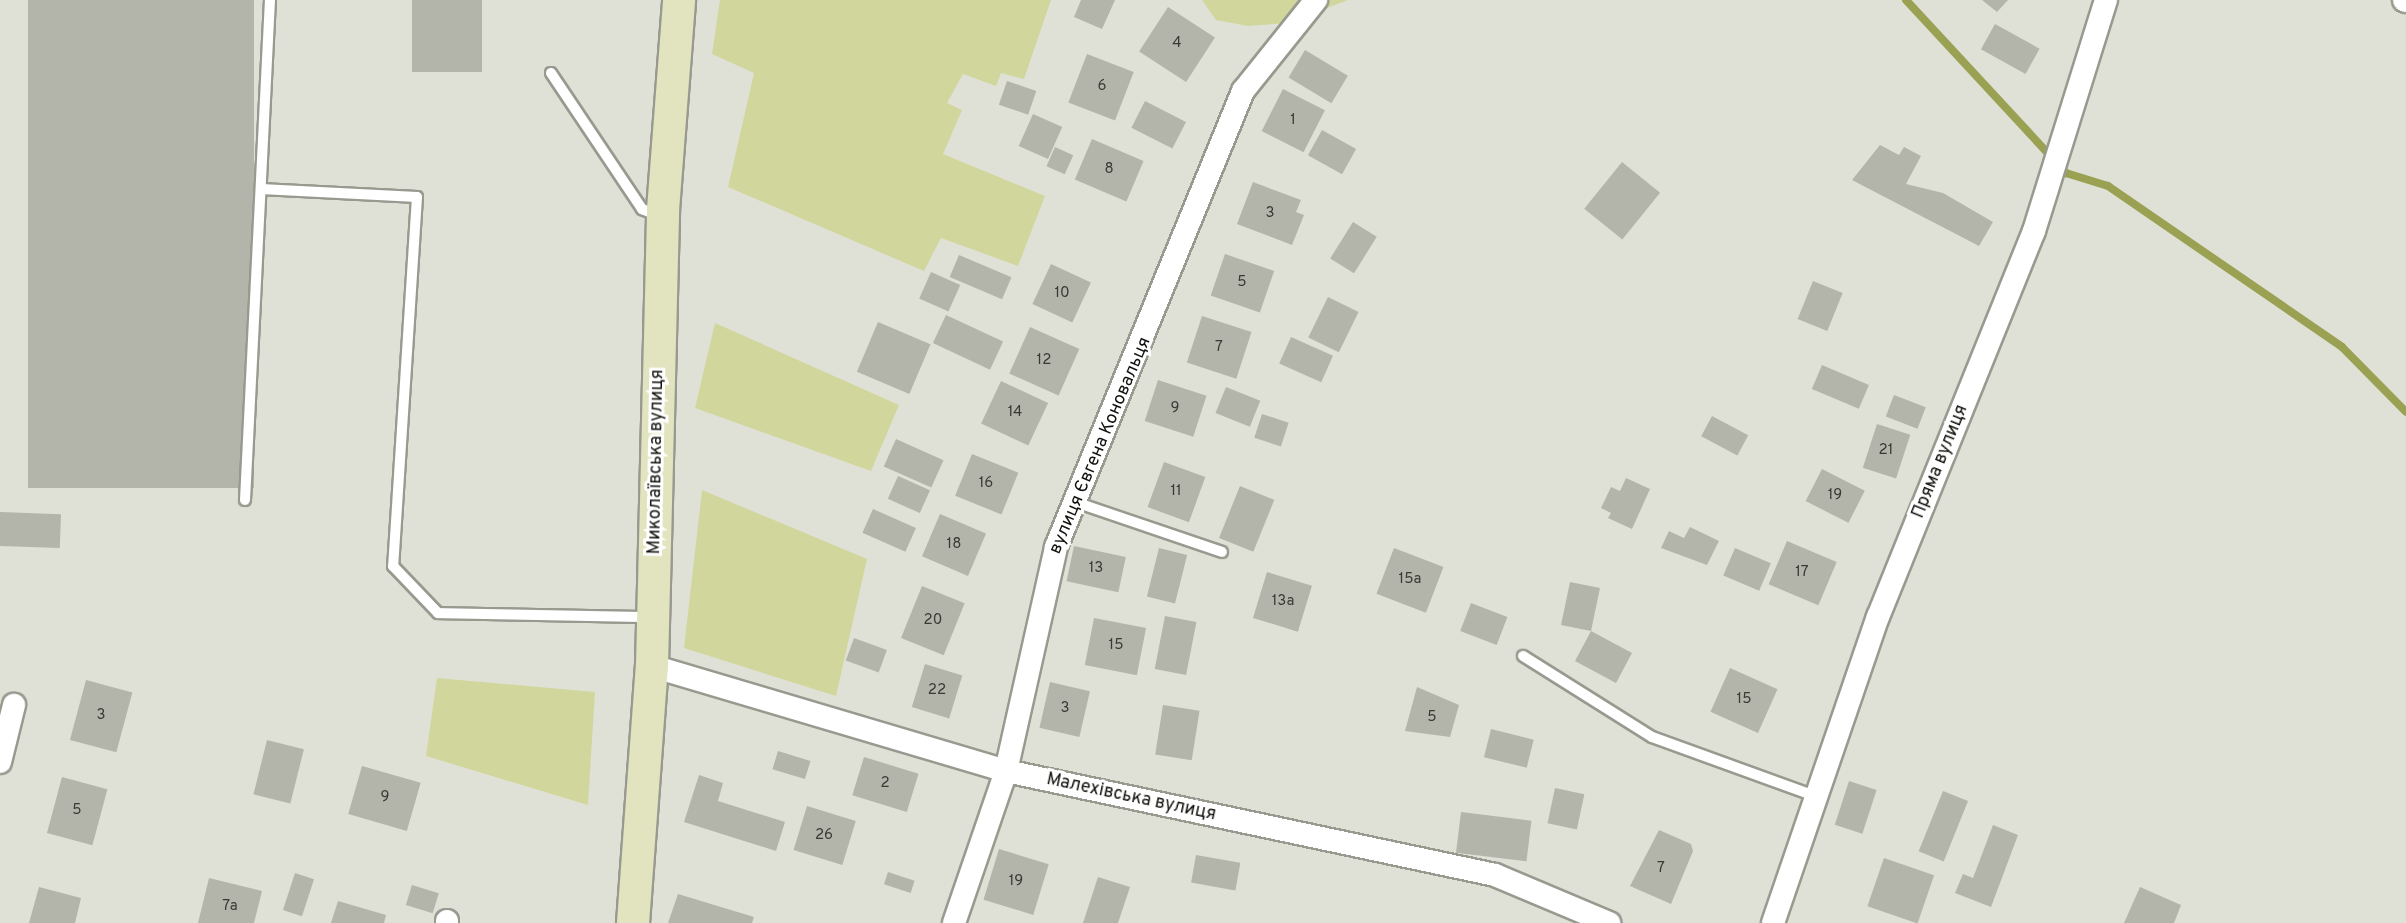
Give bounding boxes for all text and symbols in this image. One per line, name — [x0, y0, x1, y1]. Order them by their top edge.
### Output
house number: 4 — [1172, 35, 1182, 53]
house number: 6 — [1098, 78, 1106, 96]
house number: 1 — [1290, 112, 1296, 130]
house number: 8 — [1104, 161, 1114, 179]
house number: 3 — [1265, 205, 1275, 223]
house number: 5 — [1237, 274, 1247, 292]
house number: 10 — [1054, 285, 1070, 303]
street label: вулиця Євгена Коновальця — [1045, 334, 1157, 558]
house number: 7 — [1215, 339, 1223, 357]
house number: 12 — [1037, 352, 1051, 370]
street label: Миколаївська вулиця — [645, 369, 669, 555]
house number: 9 — [1171, 400, 1179, 418]
street label: Пряма вулиця — [1908, 402, 1974, 522]
house number: 14 — [1008, 404, 1022, 422]
house number: 21 — [1879, 442, 1893, 460]
house number: 16 — [979, 475, 993, 493]
house number: 11 — [1170, 483, 1182, 501]
house number: 19 — [1828, 487, 1842, 505]
house number: 18 — [947, 536, 961, 554]
house number: 13 — [1089, 560, 1103, 578]
house number: 17 — [1795, 564, 1809, 582]
house number: 15а — [1399, 571, 1421, 589]
house number: 13а — [1272, 593, 1294, 611]
house number: 20 — [924, 612, 942, 630]
house number: 15 — [1109, 637, 1123, 655]
house number: 22 — [928, 682, 946, 700]
house number: 15 — [1737, 691, 1751, 709]
house number: 3 — [1060, 700, 1070, 718]
house number: 3 — [96, 707, 106, 725]
house number: 5 — [1427, 709, 1437, 727]
street label: Малехівська вулиця — [1044, 769, 1218, 827]
house number: 2 — [880, 775, 890, 793]
house number: 9 — [381, 789, 389, 807]
house number: 5 — [72, 802, 82, 820]
house number: 26 — [815, 827, 833, 845]
house number: 7 — [1657, 860, 1665, 878]
house number: 19 — [1009, 873, 1023, 891]
house number: 7а — [222, 898, 238, 916]

